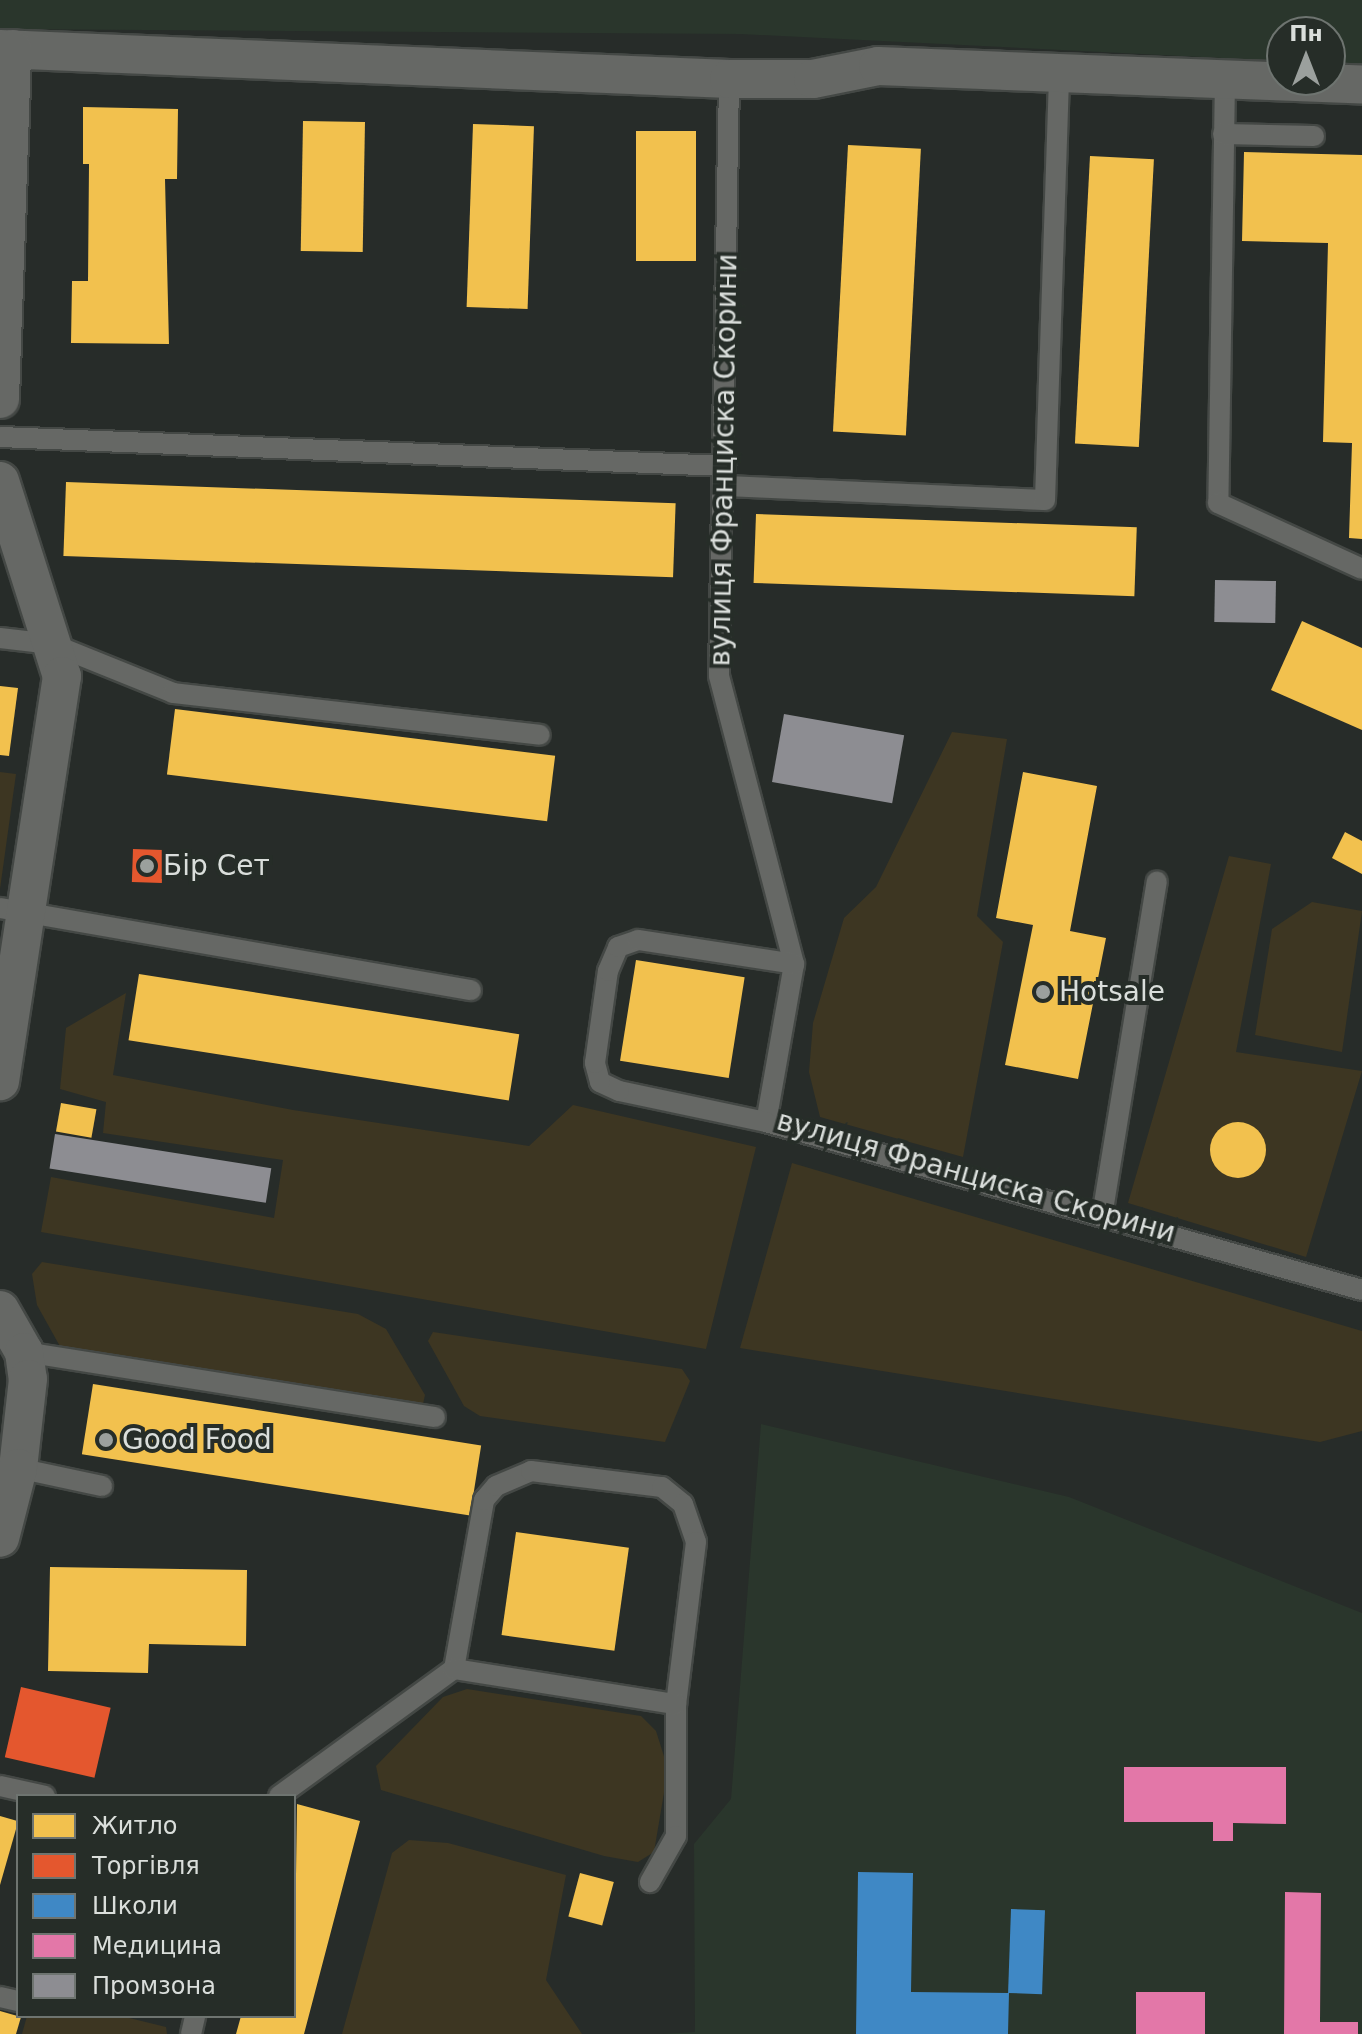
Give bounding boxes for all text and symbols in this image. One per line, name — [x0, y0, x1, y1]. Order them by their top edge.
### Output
north arrow — [1266, 16, 1346, 96]
text: Пн — [1289, 21, 1323, 46]
street label: вулиця Франциска Скорини — [704, 253, 744, 667]
place label: Бір Сет — [163, 849, 270, 883]
marker: Бір Сет — [138, 857, 156, 875]
place label: Hotsale — [1059, 975, 1165, 1009]
marker: Hotsale — [1034, 983, 1052, 1001]
street label: вулиця Франциска Скорини — [773, 1104, 1179, 1250]
place label: Good Food — [122, 1423, 272, 1457]
marker: Good Food — [97, 1431, 115, 1449]
legend — [16, 1794, 296, 2018]
text: Житло — [92, 1812, 177, 1840]
text: Торгівля — [92, 1852, 200, 1880]
text: Школи — [92, 1892, 178, 1920]
text: Медицина — [92, 1932, 222, 1960]
text: Промзона — [92, 1972, 216, 2000]

